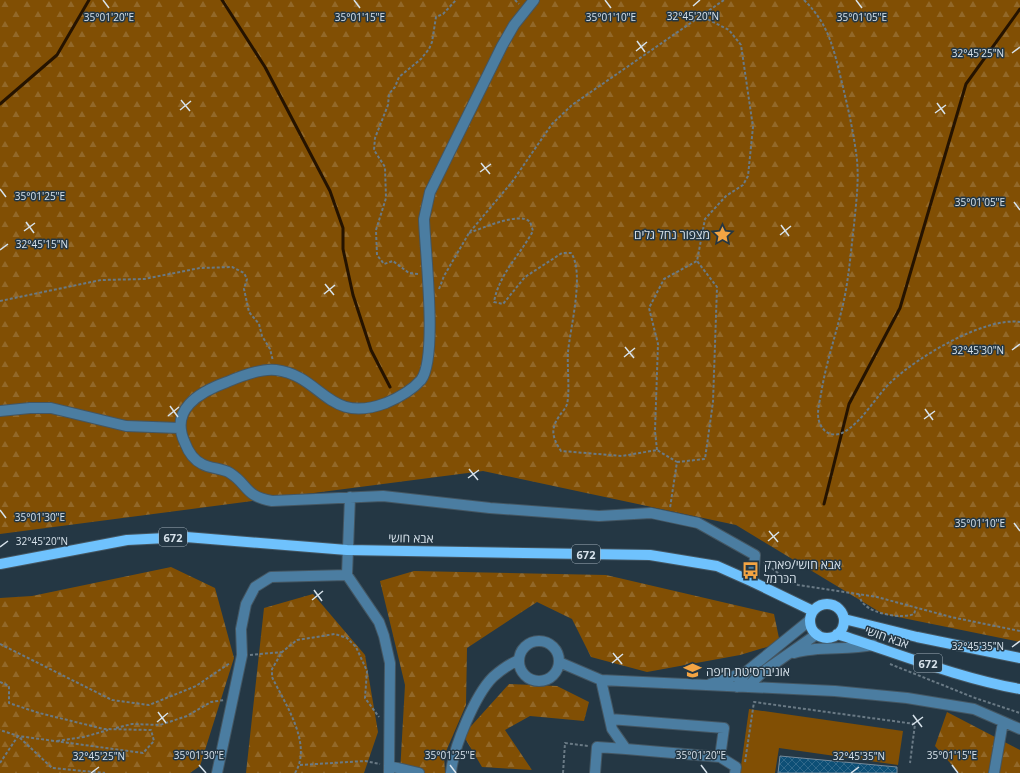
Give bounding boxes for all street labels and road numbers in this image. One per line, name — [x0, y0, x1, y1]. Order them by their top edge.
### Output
road number: 672 — [159, 528, 187, 546]
street label: אבא חושי — [388, 529, 434, 547]
road number: 672 — [572, 545, 600, 563]
street label: אבא חושי — [863, 622, 911, 652]
road number: 672 — [914, 654, 942, 672]

